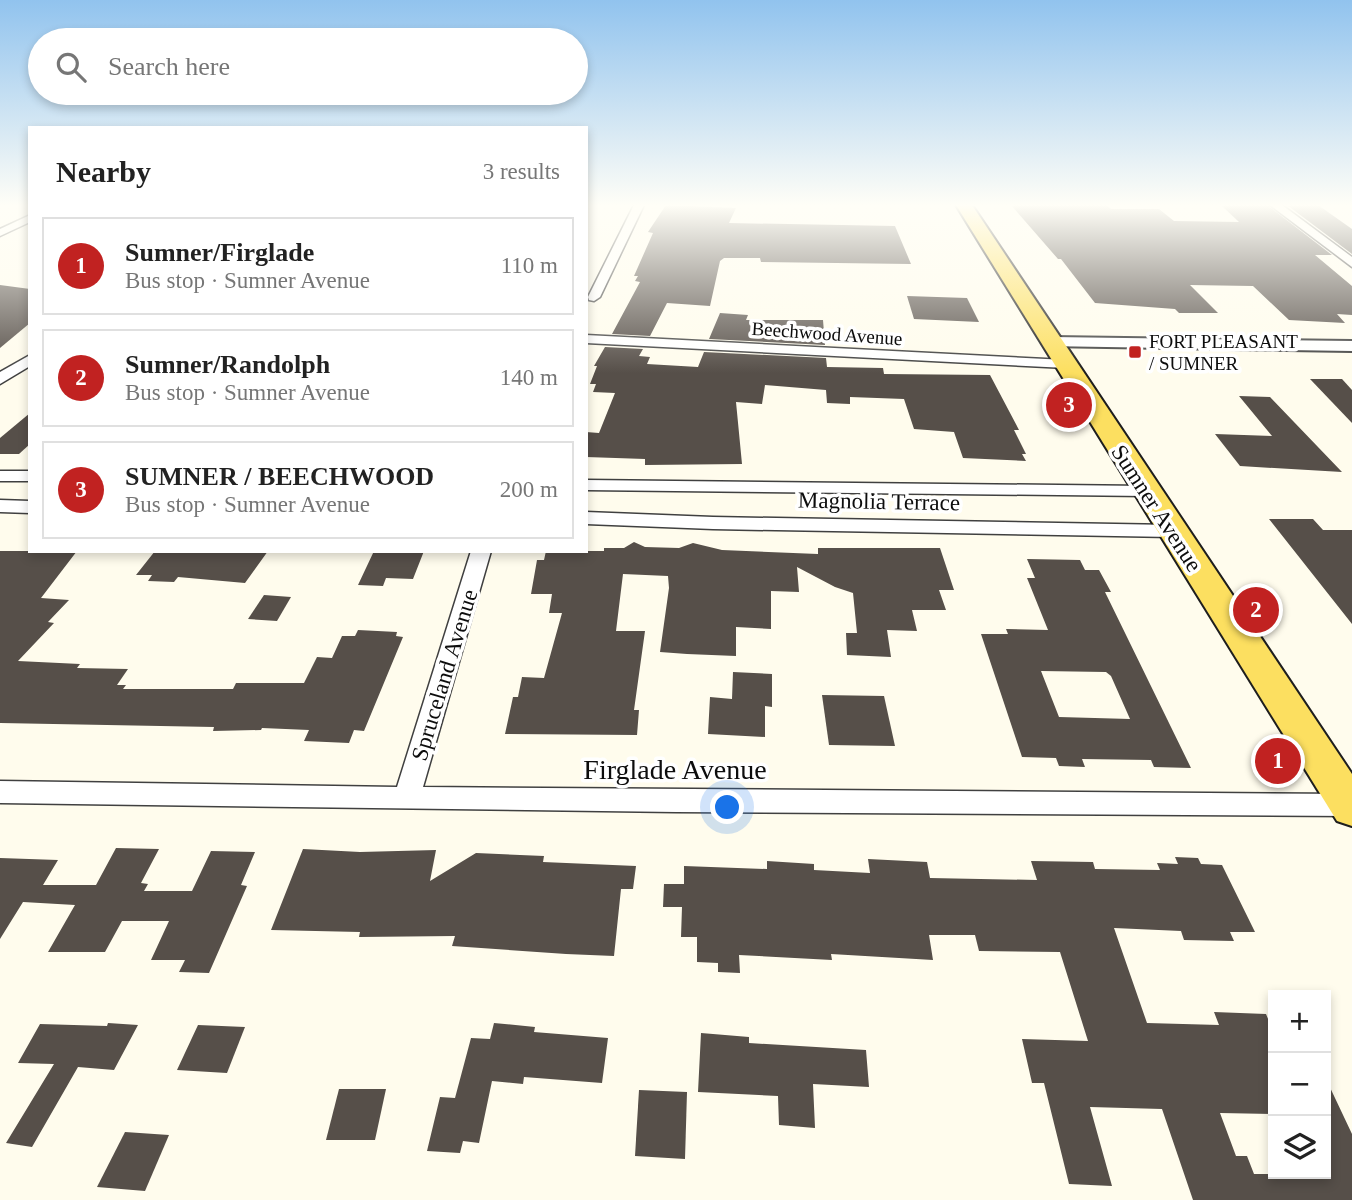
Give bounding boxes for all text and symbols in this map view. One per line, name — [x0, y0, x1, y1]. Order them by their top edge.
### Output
search box — [28, 28, 588, 105]
icon: search — [52, 48, 90, 86]
text: Search here — [108, 52, 230, 81]
text: Nearby — [56, 155, 151, 188]
text: 3 results — [483, 159, 560, 184]
text: Sumner/Firglade — [125, 238, 314, 267]
text: 1 — [75, 253, 87, 278]
text: 110 m — [501, 253, 558, 278]
text: Bus stop · Sumner Avenue — [125, 268, 370, 293]
street label: Beechwood Avenue — [751, 318, 903, 349]
place label: FORT PLEASANT / SUMNER — [1149, 331, 1298, 374]
marker: FORT PLEASANT / SUMNER — [1127, 344, 1143, 360]
text: Sumner/Randolph — [125, 350, 330, 379]
text: 2 — [75, 365, 87, 390]
text: 140 m — [500, 365, 558, 390]
pin: 3 — [1046, 379, 1092, 431]
text: Bus stop · Sumner Avenue — [125, 380, 370, 405]
street label: Sumner Avenue — [1106, 440, 1207, 576]
text: SUMNER / BEECHWOOD — [125, 462, 434, 491]
text: 3 — [75, 477, 87, 502]
text: 200 m — [500, 477, 558, 502]
street label: Magnolia Terrace — [798, 488, 960, 515]
text: Bus stop · Sumner Avenue — [125, 492, 370, 517]
pin: 2 — [1233, 584, 1279, 636]
street label: Spruceland Avenue — [407, 586, 482, 764]
pin: 1 — [1255, 735, 1301, 787]
street label: Firglade Avenue — [583, 754, 767, 785]
your location — [710, 790, 744, 824]
map controls — [1268, 990, 1331, 1179]
button: + — [1268, 990, 1331, 1053]
button: − — [1268, 1053, 1331, 1116]
button: layers — [1268, 1116, 1331, 1179]

